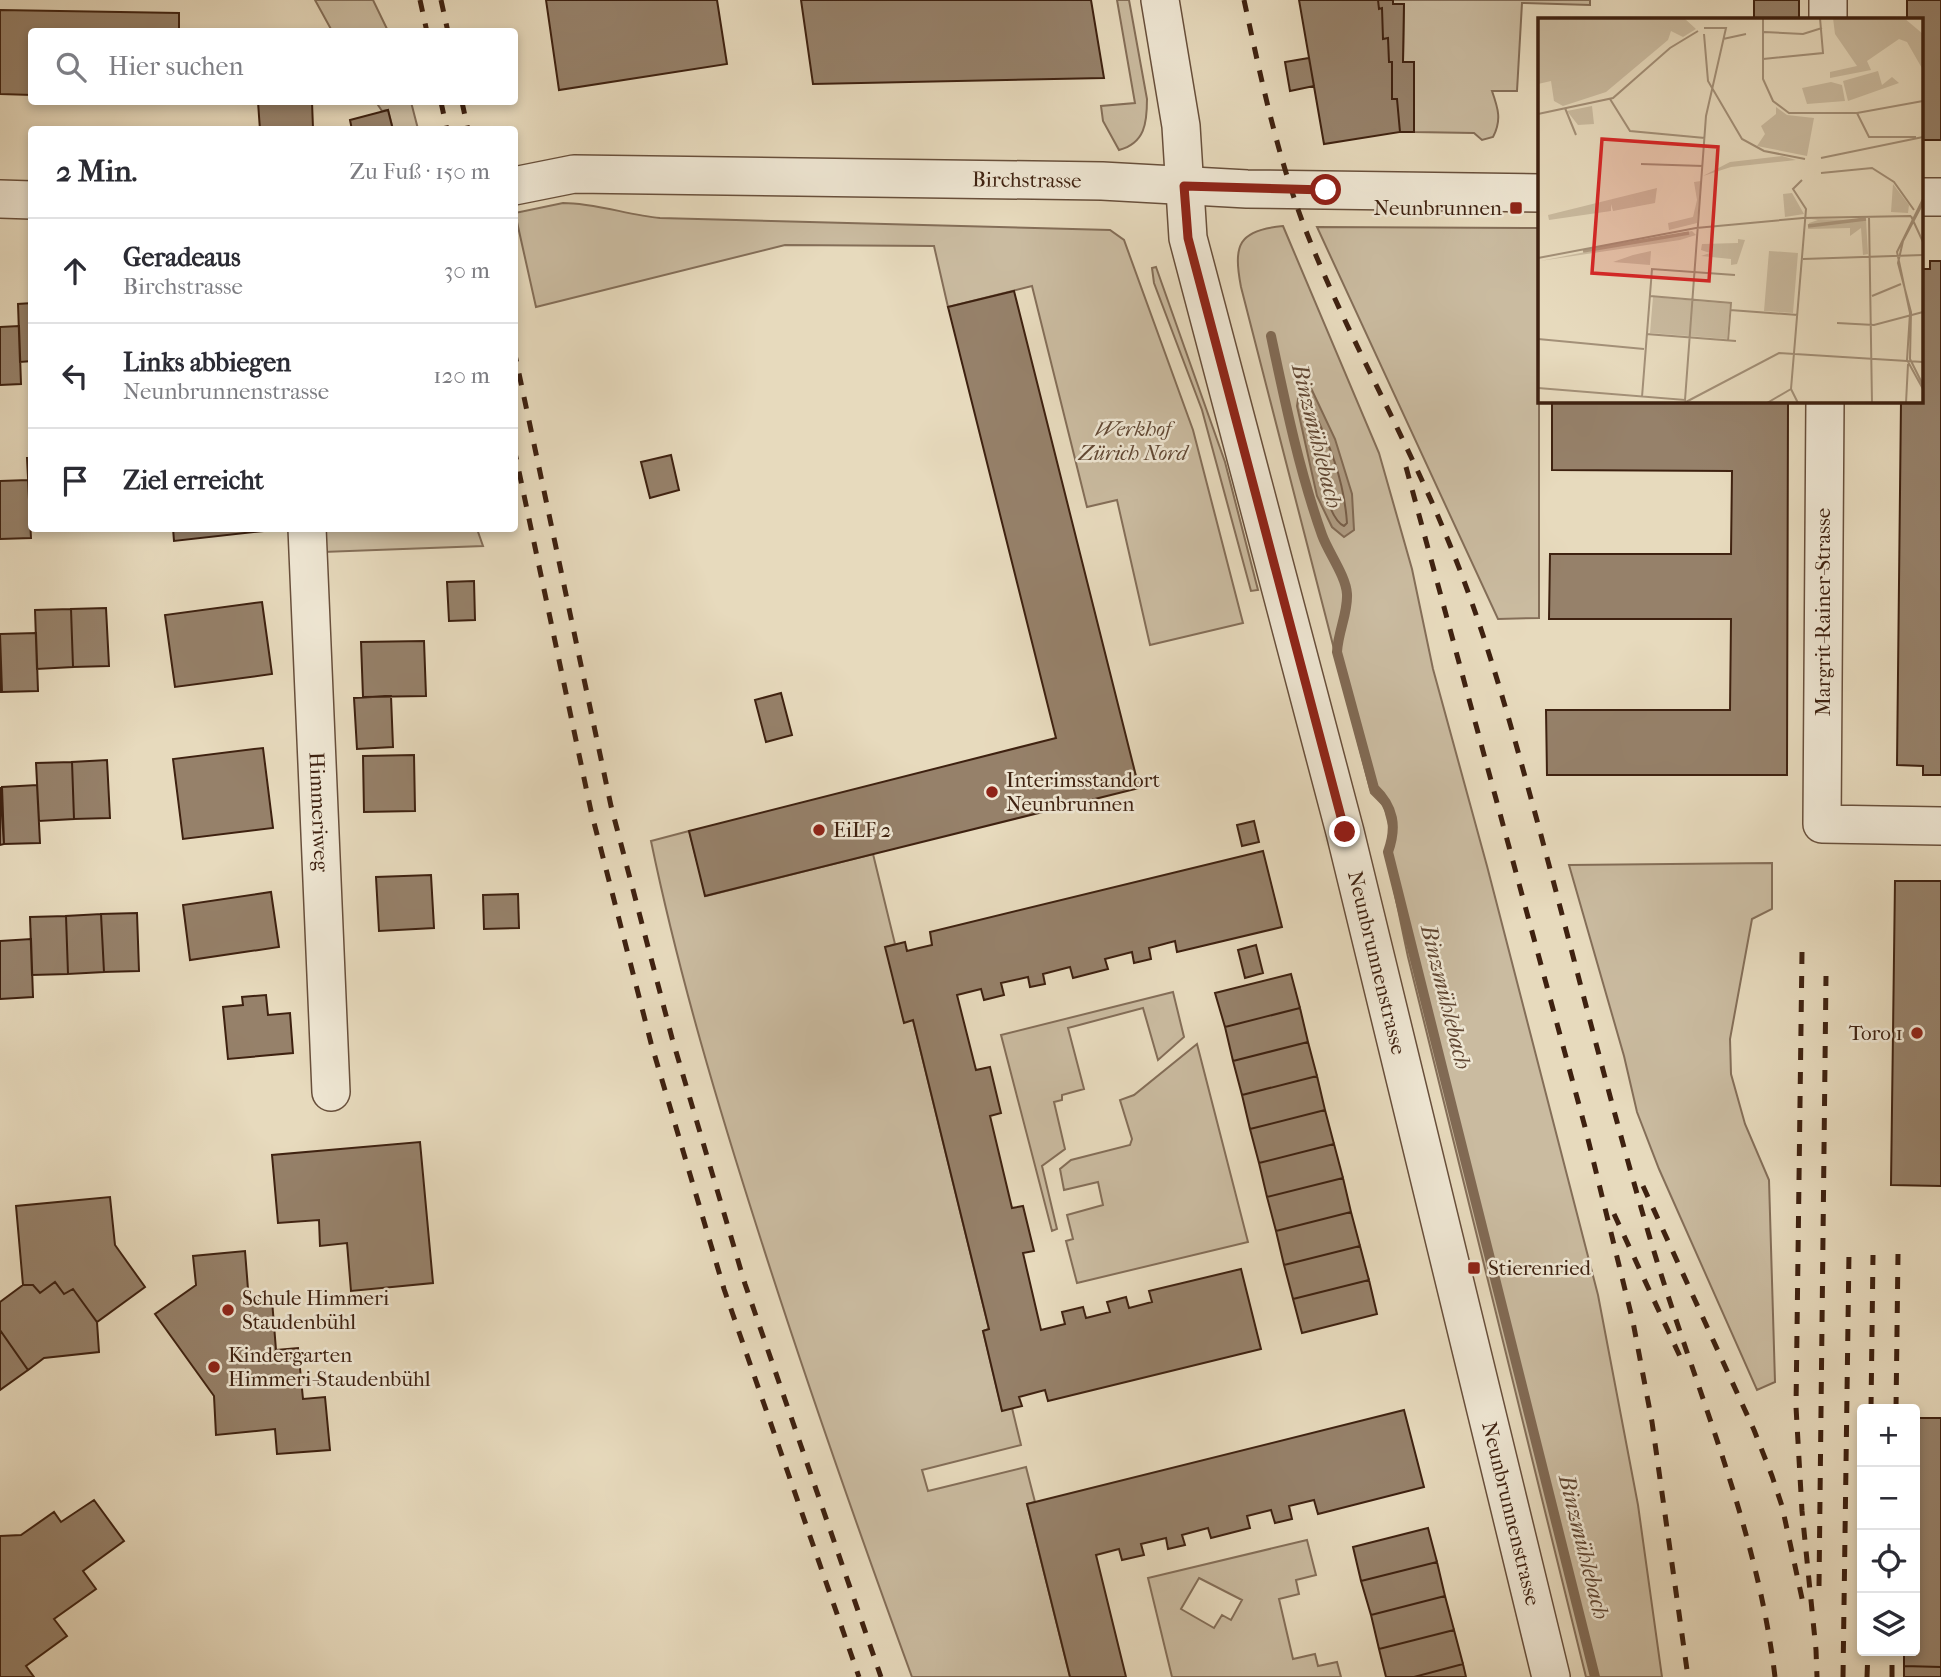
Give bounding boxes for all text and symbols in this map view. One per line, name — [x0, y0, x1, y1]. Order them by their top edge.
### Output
inset map — [1538, 18, 1924, 402]
search box — [28, 28, 518, 105]
icon: search — [52, 48, 90, 86]
text: Hier suchen — [108, 51, 244, 82]
text: 2 Min. — [56, 154, 137, 189]
text: Zu Fuß · 150 m — [349, 158, 490, 185]
street label: Birchstrasse — [972, 167, 1082, 193]
route start — [1310, 174, 1341, 205]
place label: Neunbrunnen — [1374, 196, 1502, 220]
marker: Neunbrunnen — [1508, 200, 1524, 216]
text: Geradeaus — [123, 242, 241, 273]
icon: ahead — [56, 252, 94, 290]
text: 30 m — [444, 257, 490, 284]
text: Birchstrasse — [123, 273, 243, 300]
text: Links abbiegen — [123, 347, 291, 378]
icon: left — [56, 357, 94, 395]
water label: Binzmühlebach — [1286, 359, 1348, 511]
text: 120 m — [433, 362, 490, 389]
text: Neunbrunnenstrasse — [123, 378, 329, 405]
park label: Werkhof Zürich Nord — [1077, 417, 1190, 465]
icon: arrive — [56, 462, 94, 500]
text: Ziel erreicht — [123, 465, 264, 496]
street label: Margrit-Rainer-Strasse — [1811, 508, 1835, 716]
street label: Himmeriweg — [305, 751, 334, 873]
place label: Interimsstandort Neunbrunnen — [1006, 768, 1160, 816]
marker: Interimsstandort Neunbrunnen — [984, 784, 1000, 800]
route end — [1329, 816, 1360, 847]
place label: EiLF 2 — [833, 818, 891, 842]
marker: EiLF 2 — [811, 822, 827, 838]
street label: Neunbrunnenstrasse — [1343, 868, 1411, 1057]
water label: Binzmühlebach — [1415, 920, 1477, 1072]
place label: Toro 1 — [1849, 1021, 1903, 1045]
marker: Toro 1 — [1909, 1025, 1925, 1041]
place label: Stierenried — [1488, 1256, 1592, 1280]
marker: Stierenried — [1466, 1260, 1482, 1276]
place label: Schule Himmeri Staudenbühl — [242, 1286, 389, 1334]
marker: Schule Himmeri Staudenbühl — [220, 1302, 236, 1318]
place label: Kindergarten Himmeri-Staudenbühl — [228, 1343, 431, 1391]
marker: Kindergarten Himmeri-Staudenbühl — [206, 1359, 222, 1375]
map controls — [1857, 1404, 1920, 1656]
button: + — [1857, 1404, 1920, 1467]
street label: Neunbrunnenstrasse — [1477, 1419, 1545, 1608]
button: − — [1857, 1467, 1920, 1530]
water label: Binzmühlebach — [1553, 1470, 1615, 1622]
button: locate — [1857, 1530, 1920, 1593]
button: layers — [1857, 1593, 1920, 1656]

